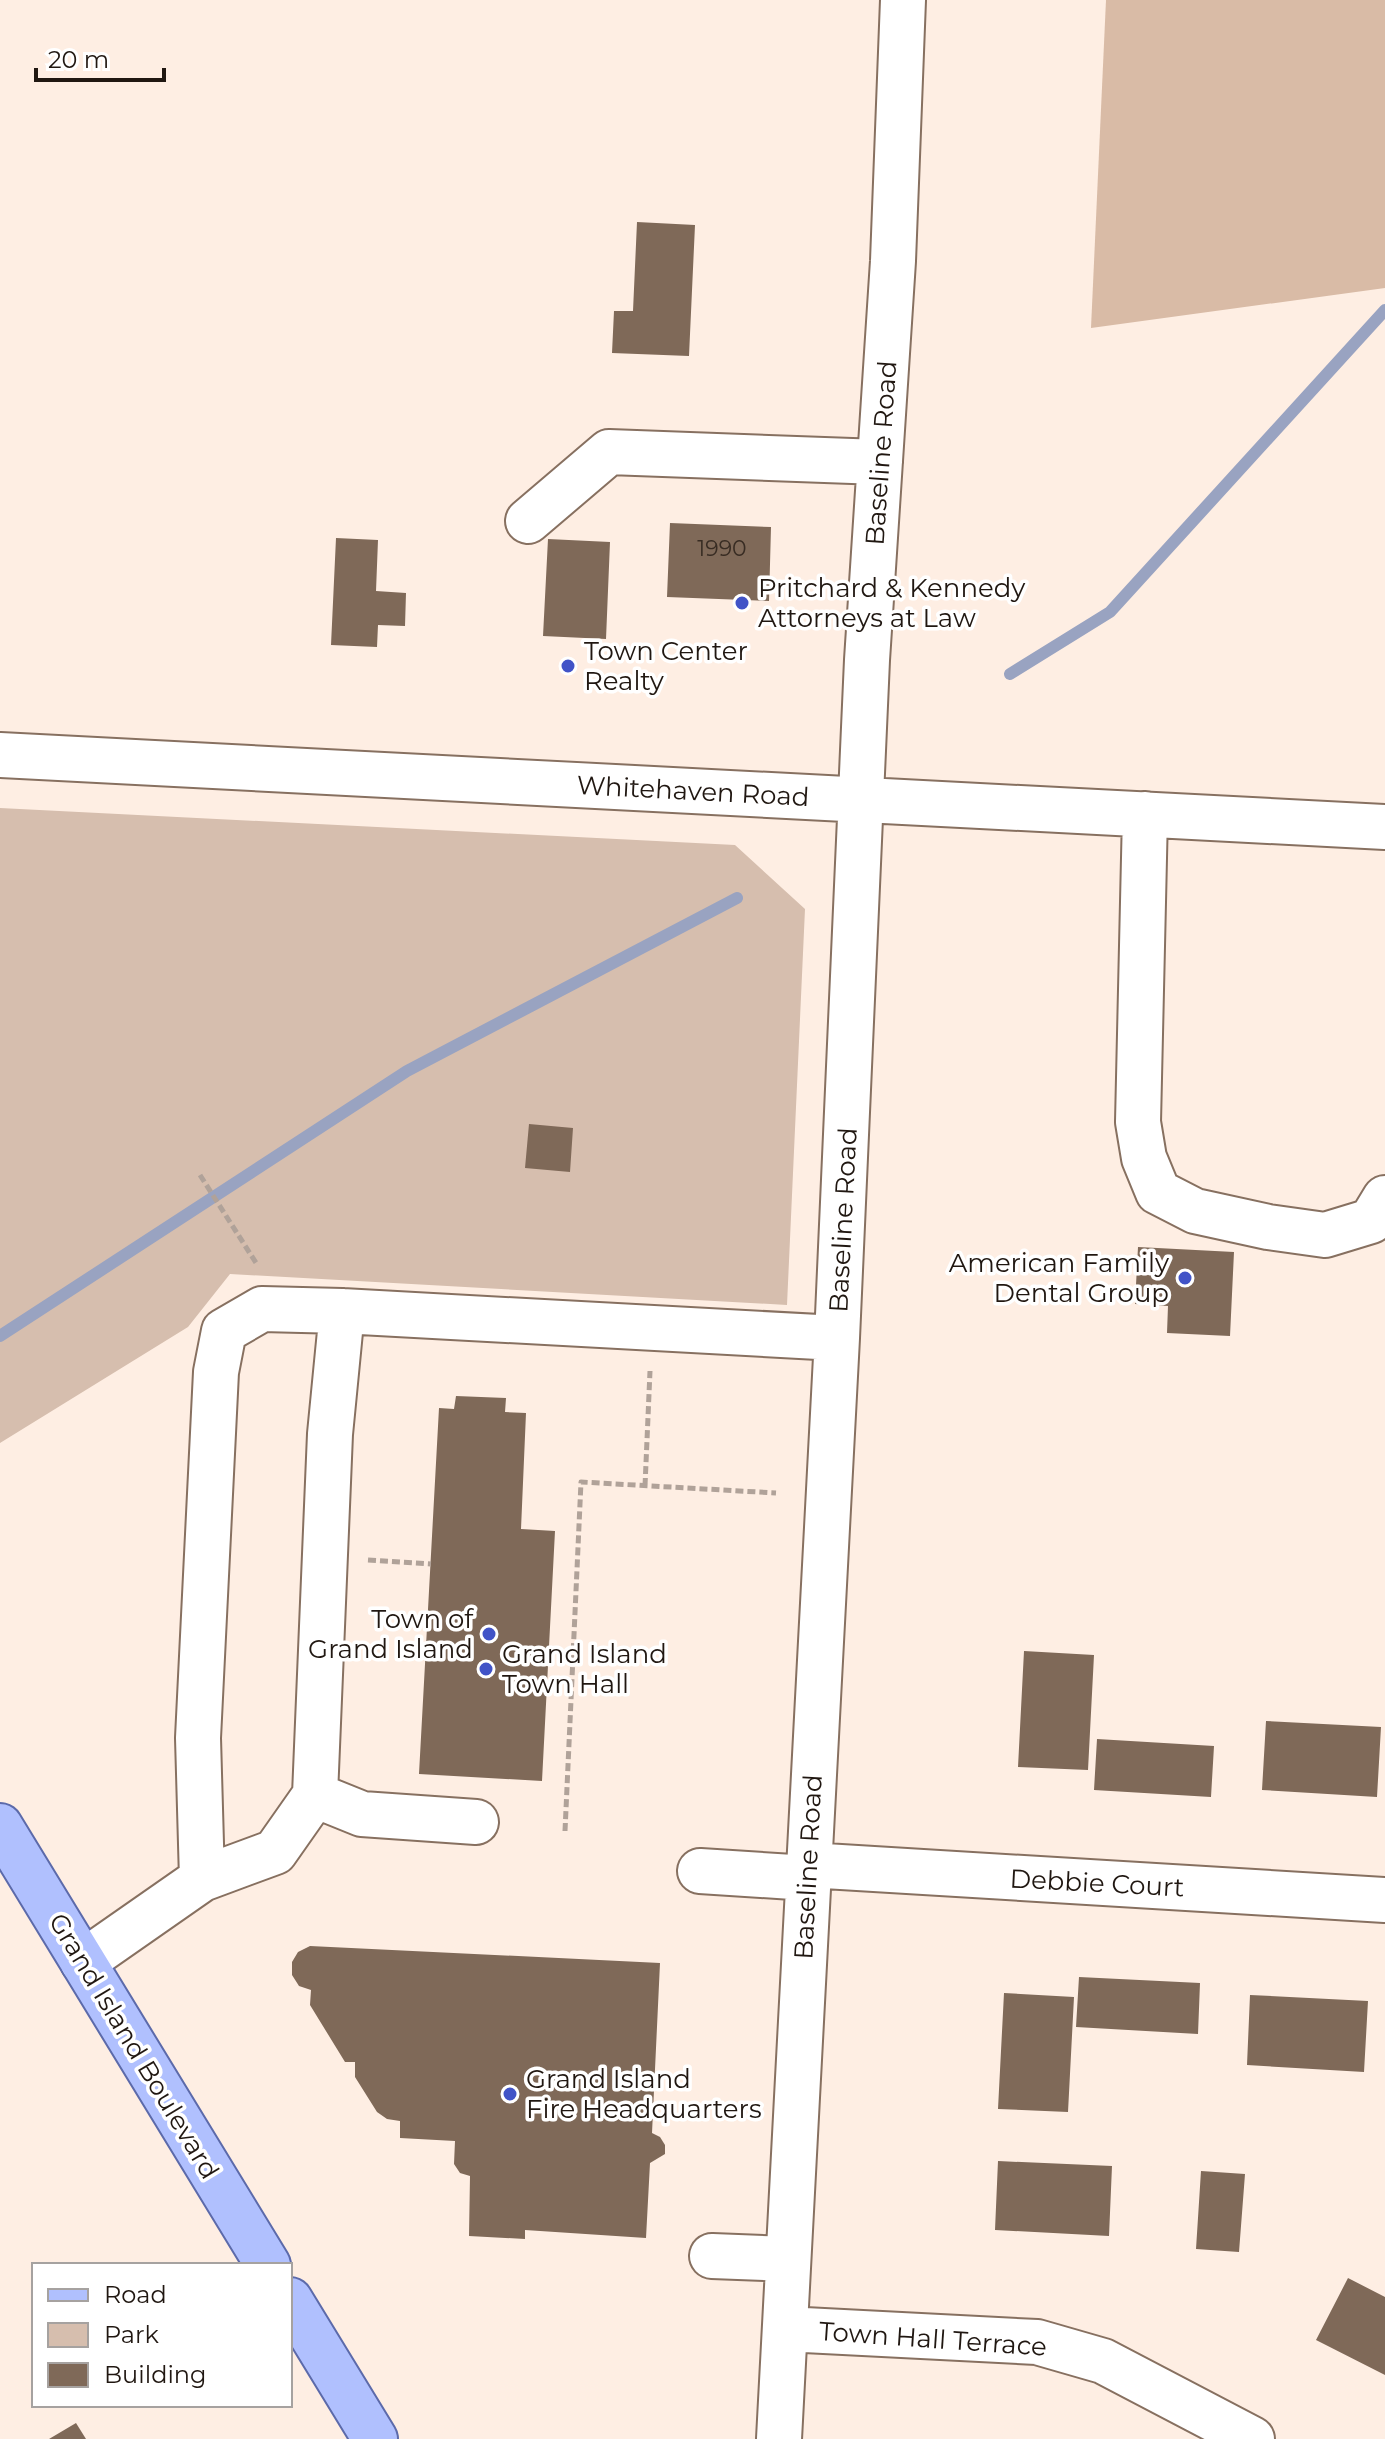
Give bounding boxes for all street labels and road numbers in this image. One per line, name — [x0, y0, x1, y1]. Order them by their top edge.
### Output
street label: Baseline Road — [859, 359, 903, 547]
street label: Whitehaven Road — [576, 769, 810, 813]
street label: Baseline Road — [822, 1127, 864, 1313]
street label: Baseline Road — [787, 1774, 829, 1960]
street label: Debbie Court — [1009, 1862, 1185, 1904]
street label: Grand Island Boulevard — [42, 1907, 226, 2185]
street label: Town Hall Terrace — [818, 2315, 1048, 2363]

